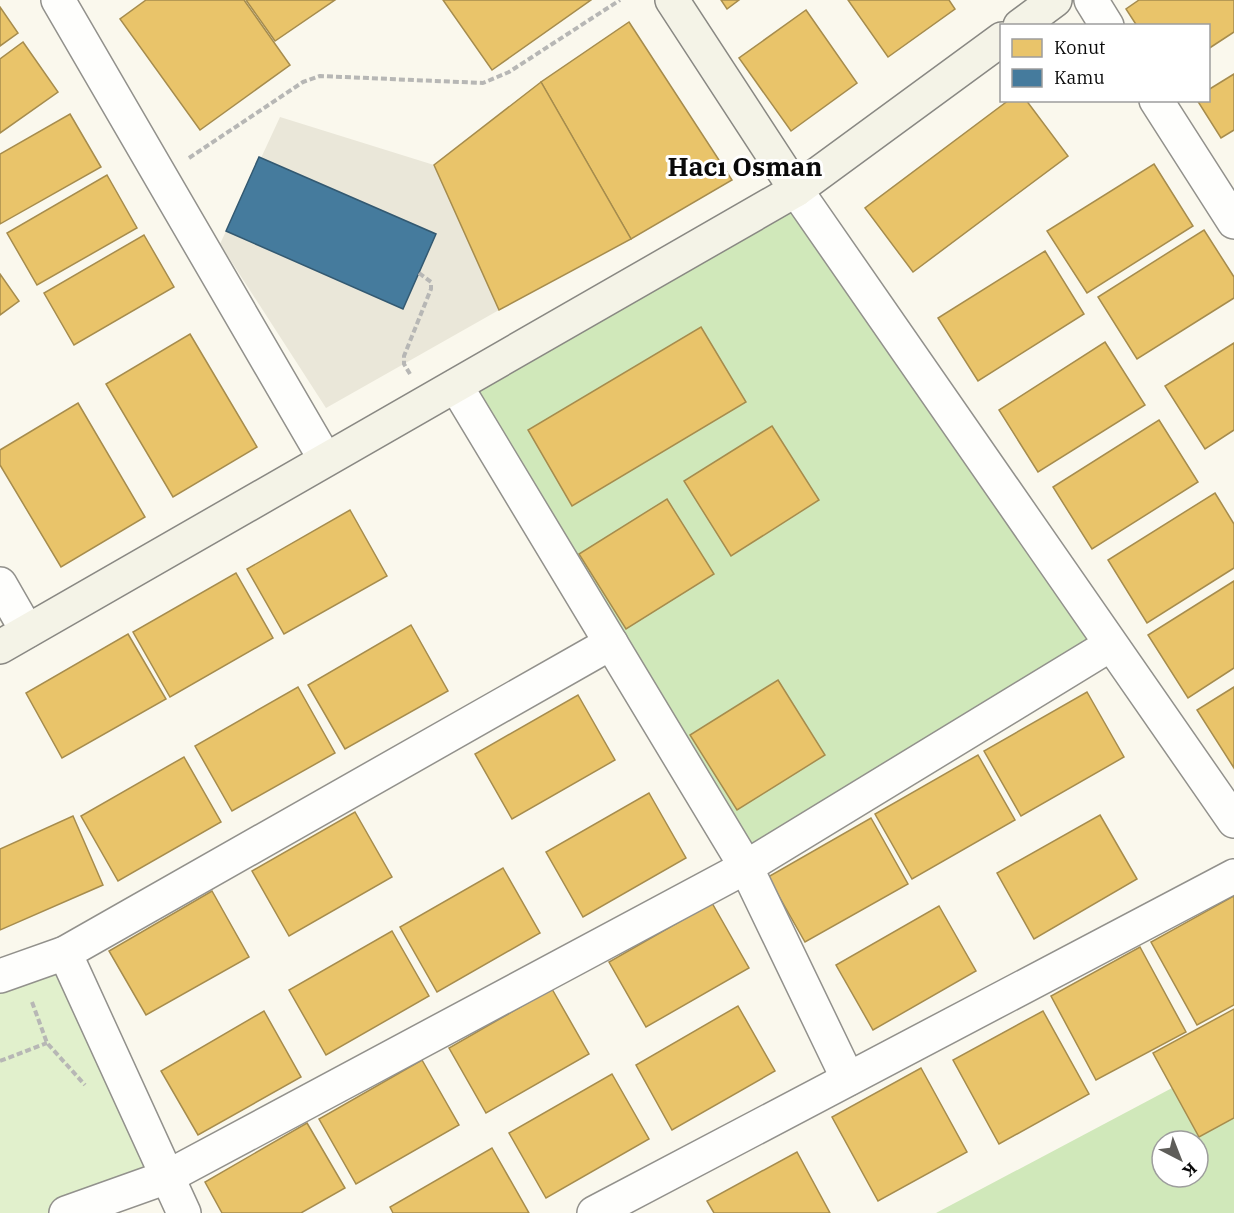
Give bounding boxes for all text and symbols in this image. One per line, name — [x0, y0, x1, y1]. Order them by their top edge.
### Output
legend — [1000, 24, 1210, 102]
text: Konut — [1054, 36, 1105, 59]
text: Kamu — [1054, 66, 1105, 89]
district label: Hacı Osman — [668, 149, 822, 183]
north arrow — [1150, 1129, 1210, 1189]
text: K — [1178, 1159, 1201, 1182]

